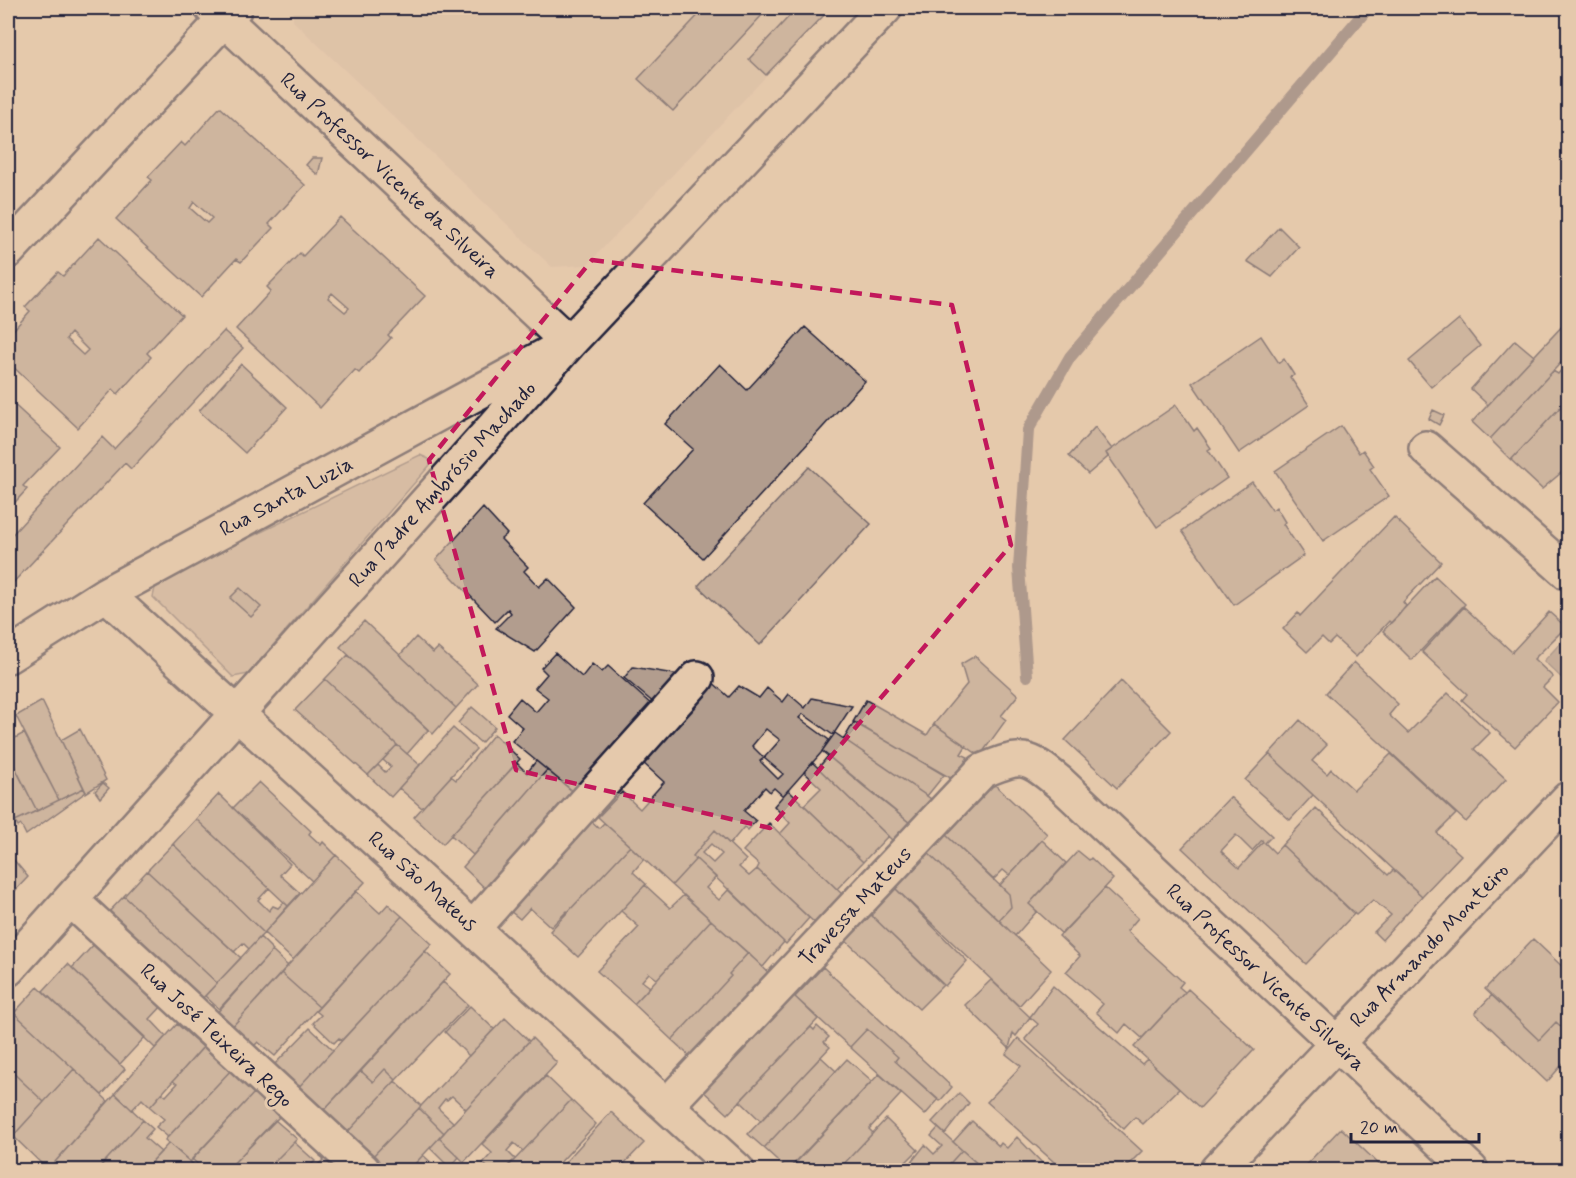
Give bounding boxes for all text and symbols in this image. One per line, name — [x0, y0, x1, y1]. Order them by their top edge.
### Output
street label: Rua Professor Vicente da Silveira — [273, 66, 505, 285]
street label: Rua Padre Ambrósio Machado — [343, 376, 543, 594]
street label: Rua Santa Luzia — [215, 450, 358, 544]
street label: Rua São Mateus — [362, 825, 483, 938]
street label: Travessa Mateus — [793, 841, 919, 973]
street label: Rua Armando Monteiro — [1344, 857, 1516, 1034]
street label: Rua Professor Vicente Silveira — [1160, 878, 1371, 1078]
street label: Rua José Teixeira Rego — [133, 957, 299, 1115]
scale bar — [1351, 1106, 1478, 1144]
text: 20 m — [1360, 1116, 1398, 1140]

